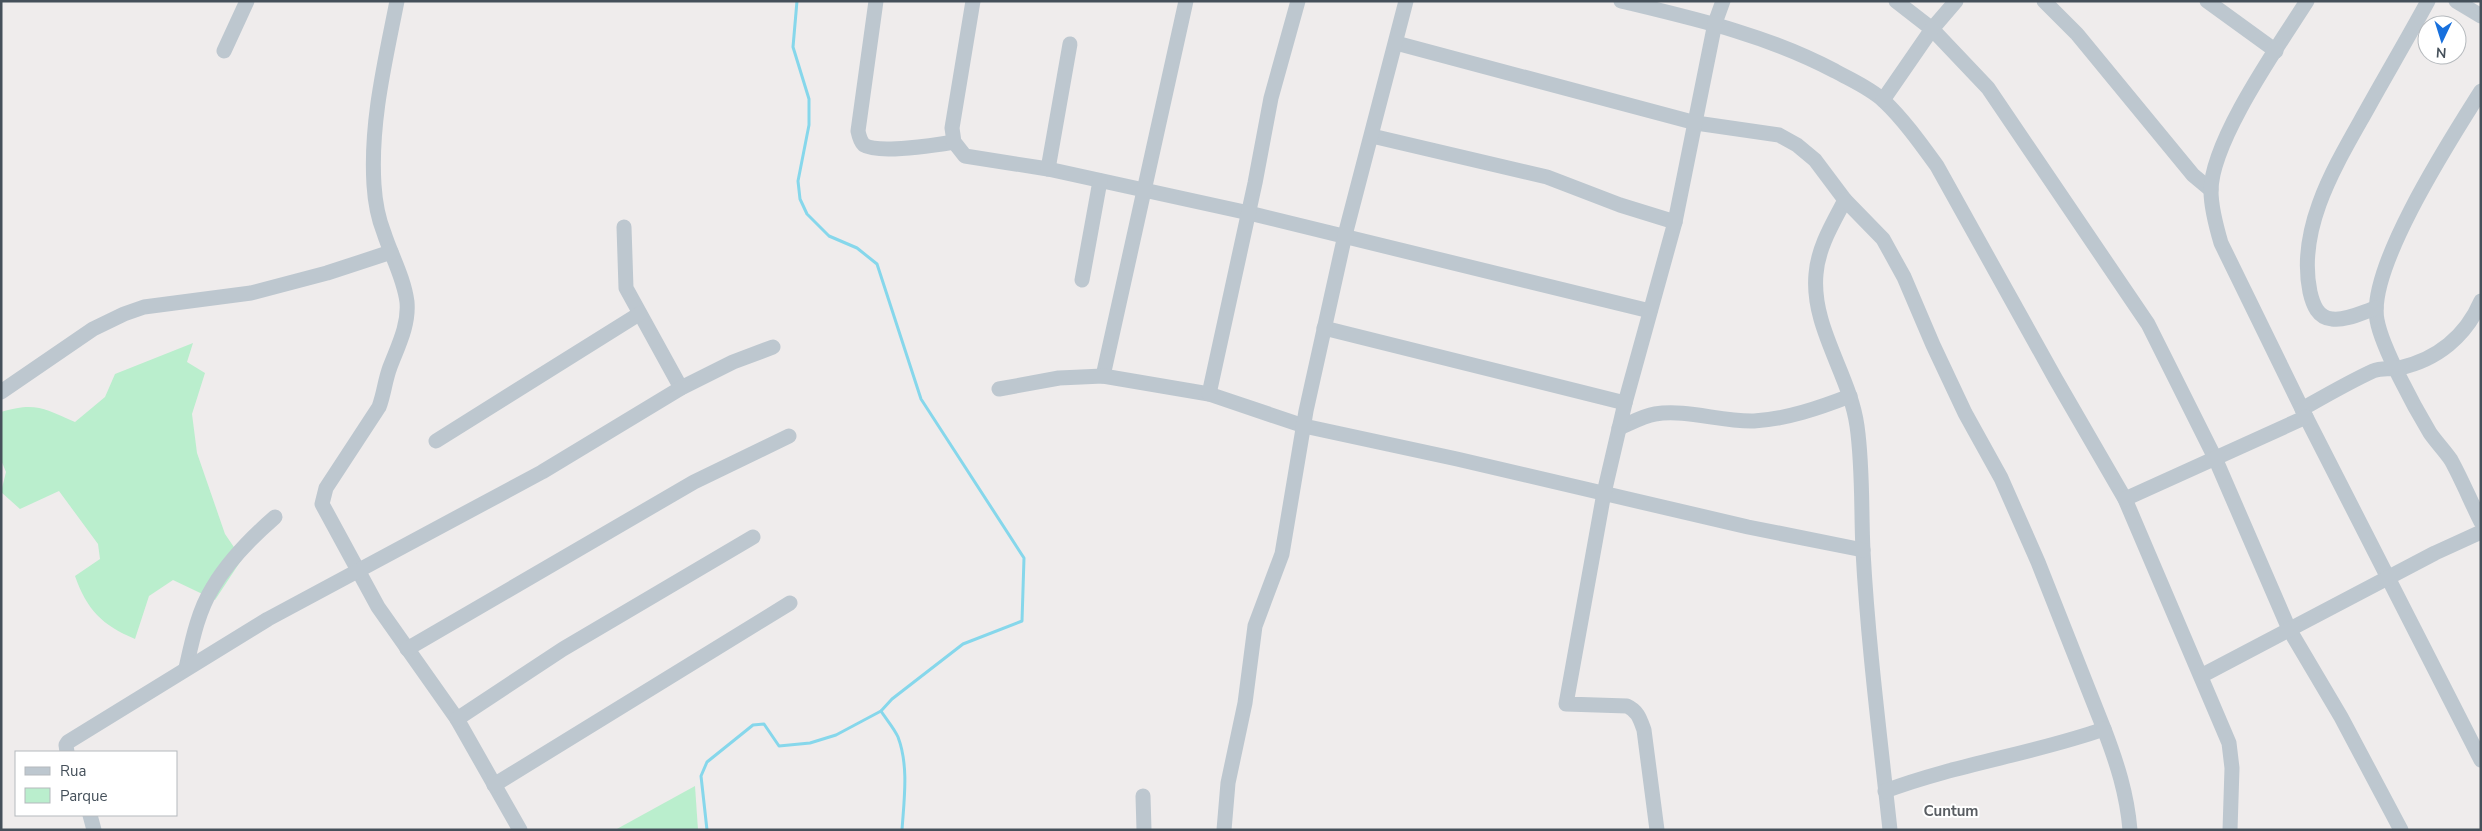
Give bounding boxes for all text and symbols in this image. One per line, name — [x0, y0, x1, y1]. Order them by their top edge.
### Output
north arrow — [2417, 15, 2467, 65]
text: N — [2435, 43, 2447, 62]
legend — [15, 751, 178, 816]
text: Rua — [60, 761, 86, 781]
text: Parque — [60, 786, 108, 806]
district label: Cuntum — [1923, 801, 1979, 821]

